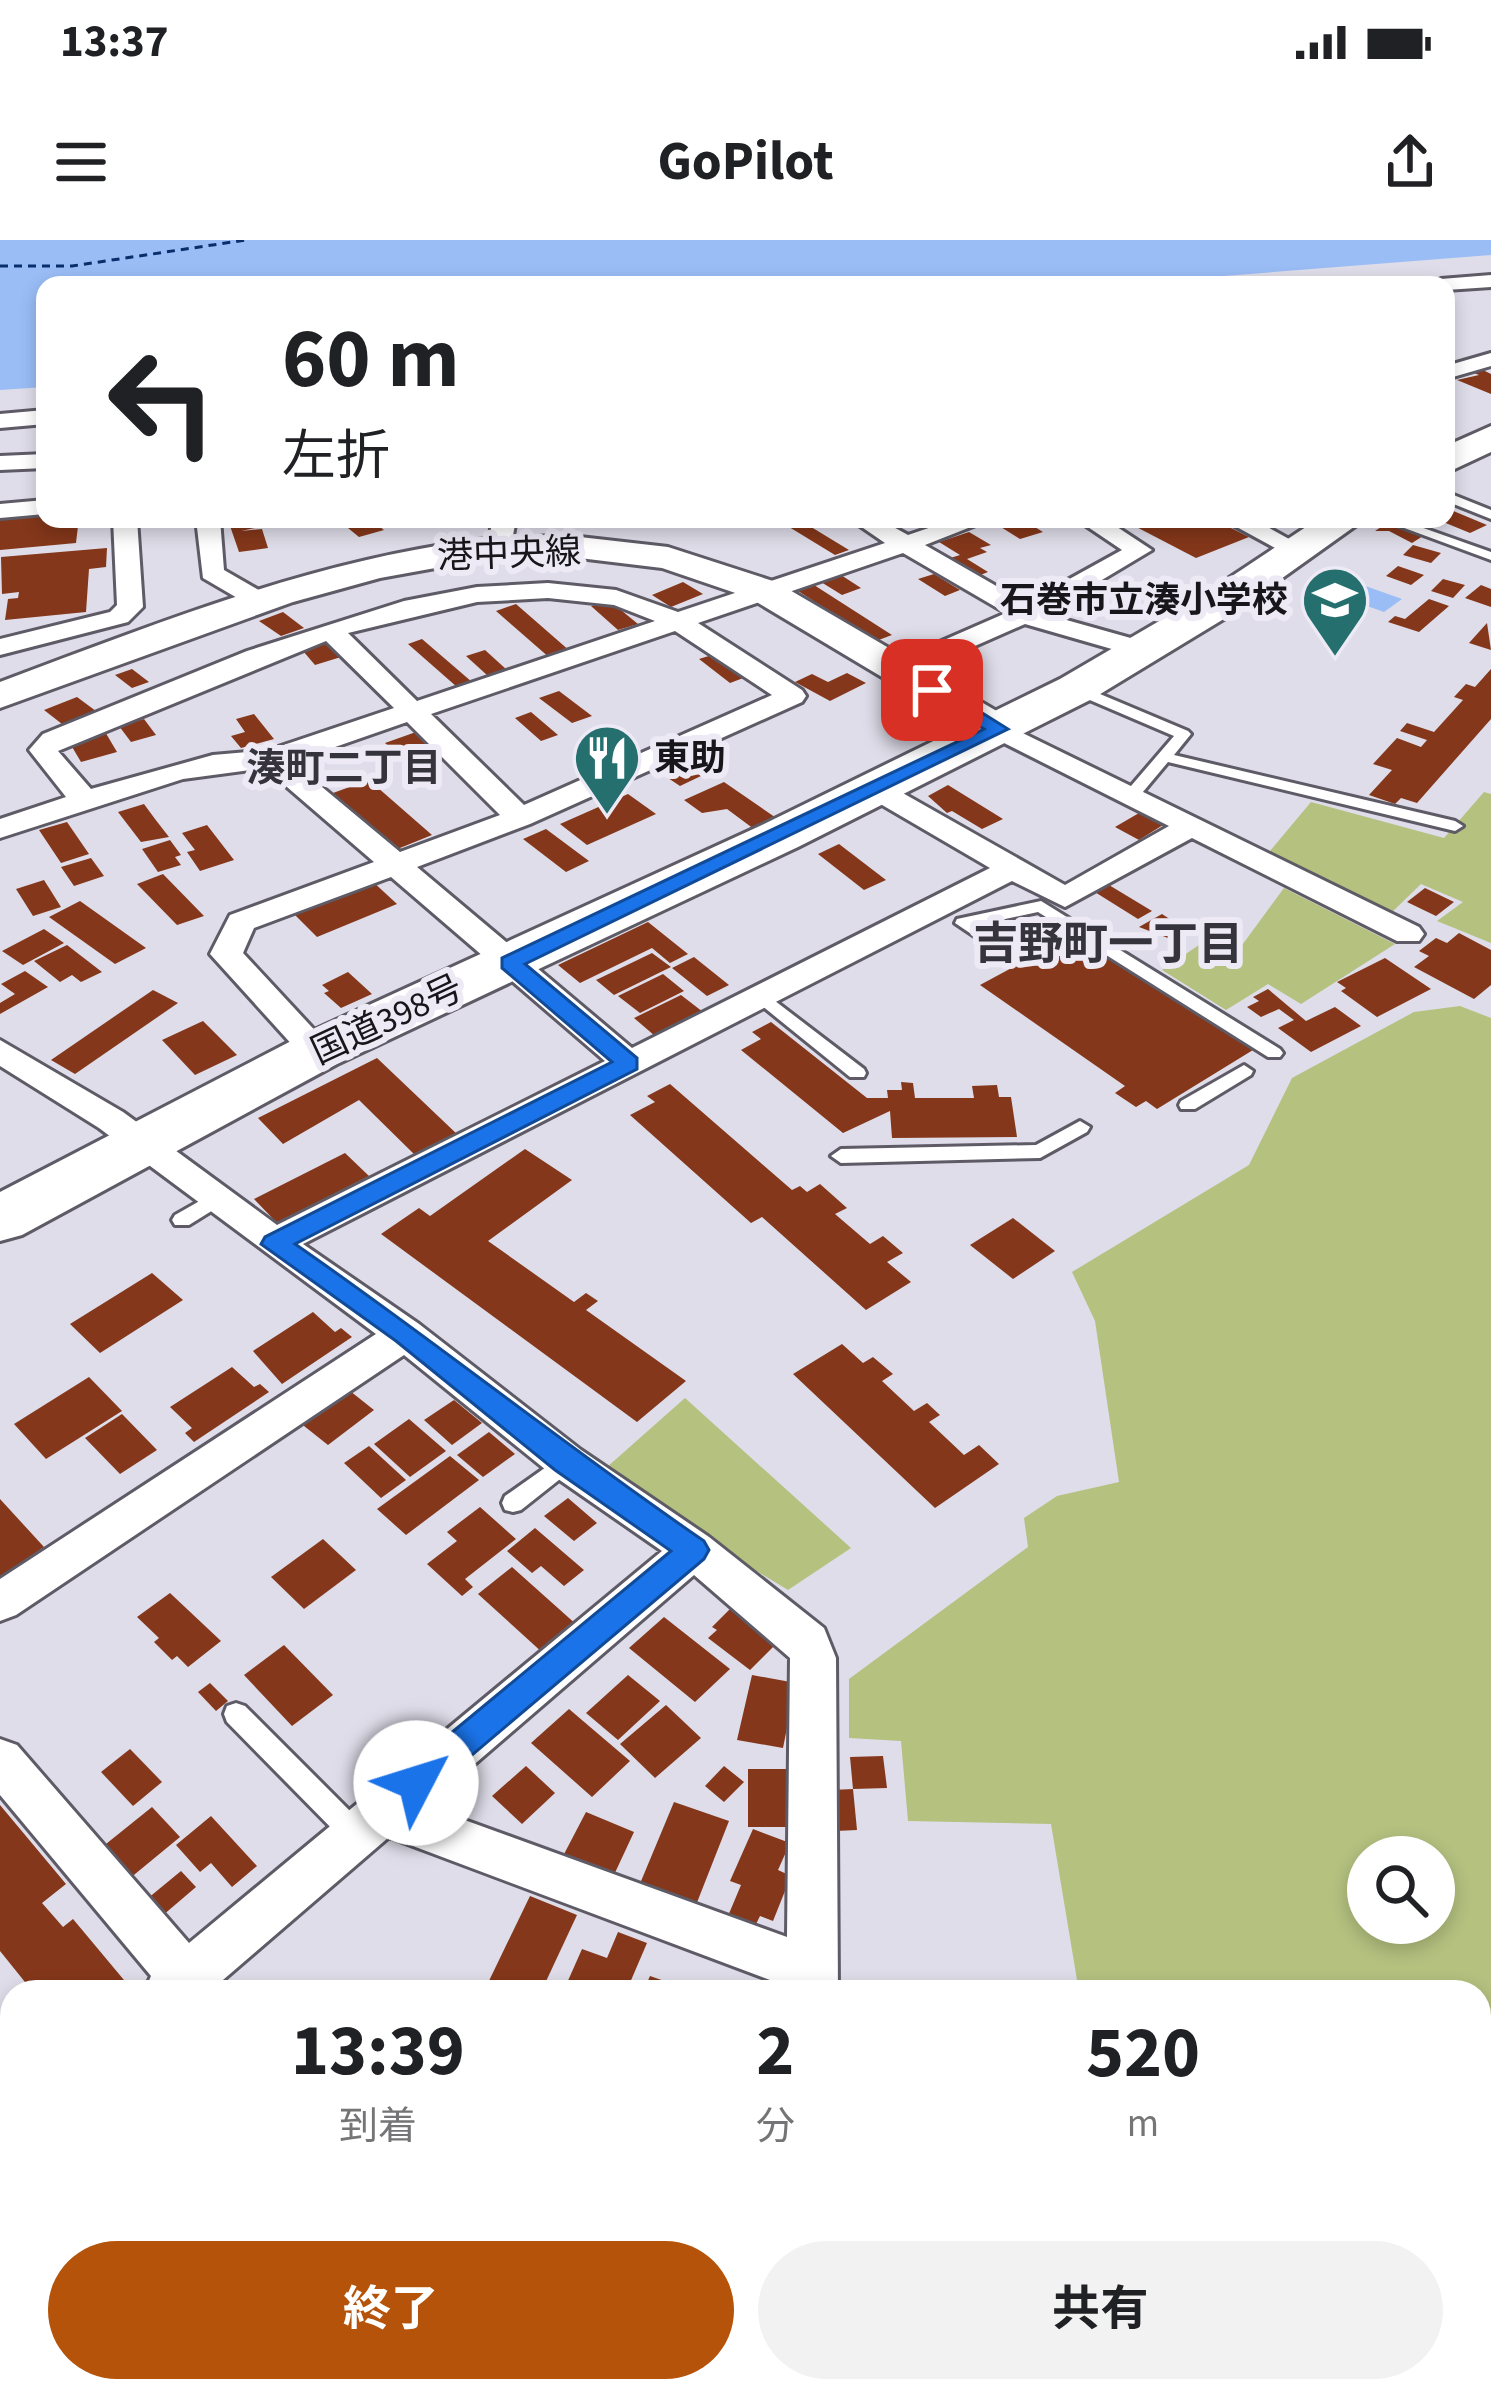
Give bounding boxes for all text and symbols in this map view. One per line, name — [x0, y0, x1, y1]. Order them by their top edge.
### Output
text: 13:37 — [60, 10, 169, 74]
text: GoPilot — [657, 124, 834, 201]
icon: menu — [48, 129, 114, 195]
icon: share — [1377, 129, 1443, 195]
text: 60 m — [282, 300, 460, 420]
icon: left — [84, 324, 240, 480]
text: 左折 — [282, 419, 390, 496]
street label: 港中央線 — [436, 526, 582, 582]
school or university icon: 石巻市立湊小学校 — [1300, 565, 1370, 659]
place label: 石巻市立湊小学校 — [1000, 575, 1288, 626]
pin — [881, 639, 983, 741]
icon: arrive — [899, 657, 965, 723]
restaurant icon: 東助 — [572, 723, 642, 817]
place label: 東助 — [654, 733, 726, 784]
district label: 湊町二丁目 — [246, 741, 442, 797]
district label: 吉野町一丁目 — [973, 913, 1243, 977]
street label: 国道398号 — [303, 963, 471, 1077]
position arrow — [353, 1720, 479, 1846]
map controls — [1347, 1836, 1455, 1944]
button: search — [1347, 1836, 1455, 1944]
text: 13:39 — [291, 2000, 465, 2103]
text: 2 — [756, 2000, 794, 2103]
text: 520 — [1086, 2002, 1200, 2105]
text: m — [1127, 2096, 1159, 2152]
text: 到着 — [339, 2099, 417, 2155]
text: 分 — [756, 2099, 795, 2155]
button: 終了 — [48, 2241, 734, 2379]
button: 共有 — [758, 2241, 1443, 2379]

